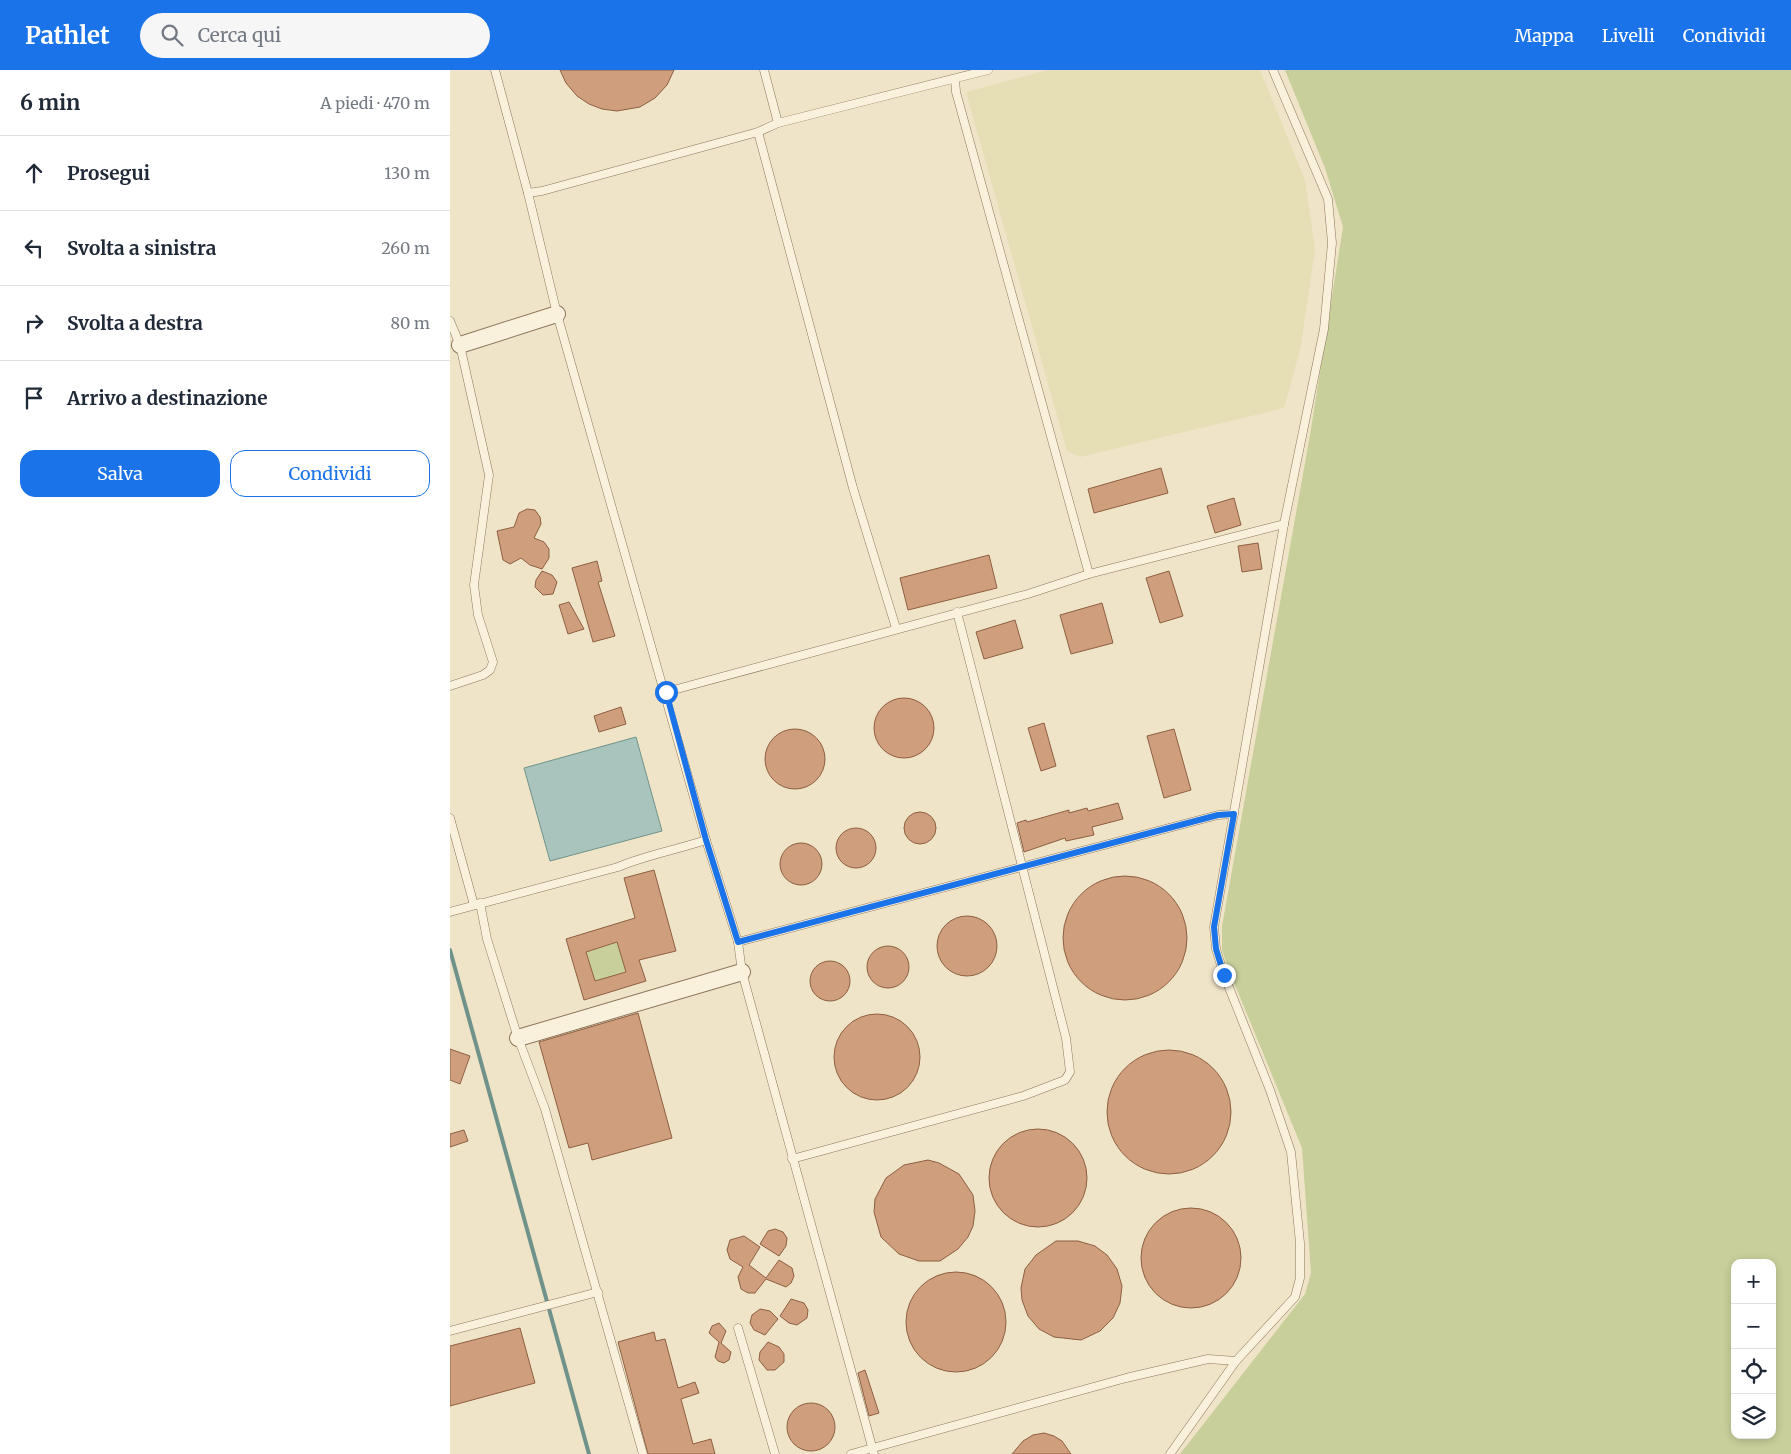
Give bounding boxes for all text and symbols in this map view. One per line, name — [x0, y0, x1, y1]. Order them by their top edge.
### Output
search box — [140, 13, 490, 58]
text: Pathlet — [25, 20, 110, 51]
icon: search — [158, 21, 186, 49]
text: Cerca qui — [198, 23, 281, 47]
text: Mappa — [1514, 24, 1574, 47]
text: Livelli — [1602, 24, 1655, 47]
text: Condividi — [1683, 24, 1766, 47]
text: 6 min — [20, 89, 80, 116]
text: A piedi · 470 m — [320, 93, 430, 113]
icon: ahead — [20, 159, 48, 187]
text: Prosegui — [67, 161, 150, 185]
text: 130 m — [384, 163, 430, 183]
icon: left — [20, 234, 48, 262]
text: Svolta a sinistra — [67, 236, 216, 260]
text: 260 m — [381, 238, 430, 258]
icon: right — [20, 309, 48, 337]
text: Svolta a destra — [67, 311, 203, 335]
text: 80 m — [391, 313, 430, 333]
icon: arrive — [20, 384, 48, 412]
text: Arrivo a destinazione — [67, 386, 267, 410]
button: Salva — [20, 450, 220, 497]
button: Condividi — [230, 450, 430, 497]
route start — [655, 681, 678, 704]
route end — [1213, 964, 1236, 987]
map controls — [1731, 1259, 1776, 1439]
button: + — [1731, 1259, 1776, 1304]
button: − — [1731, 1304, 1776, 1349]
button: locate — [1731, 1349, 1776, 1394]
button: layers — [1731, 1394, 1776, 1439]

